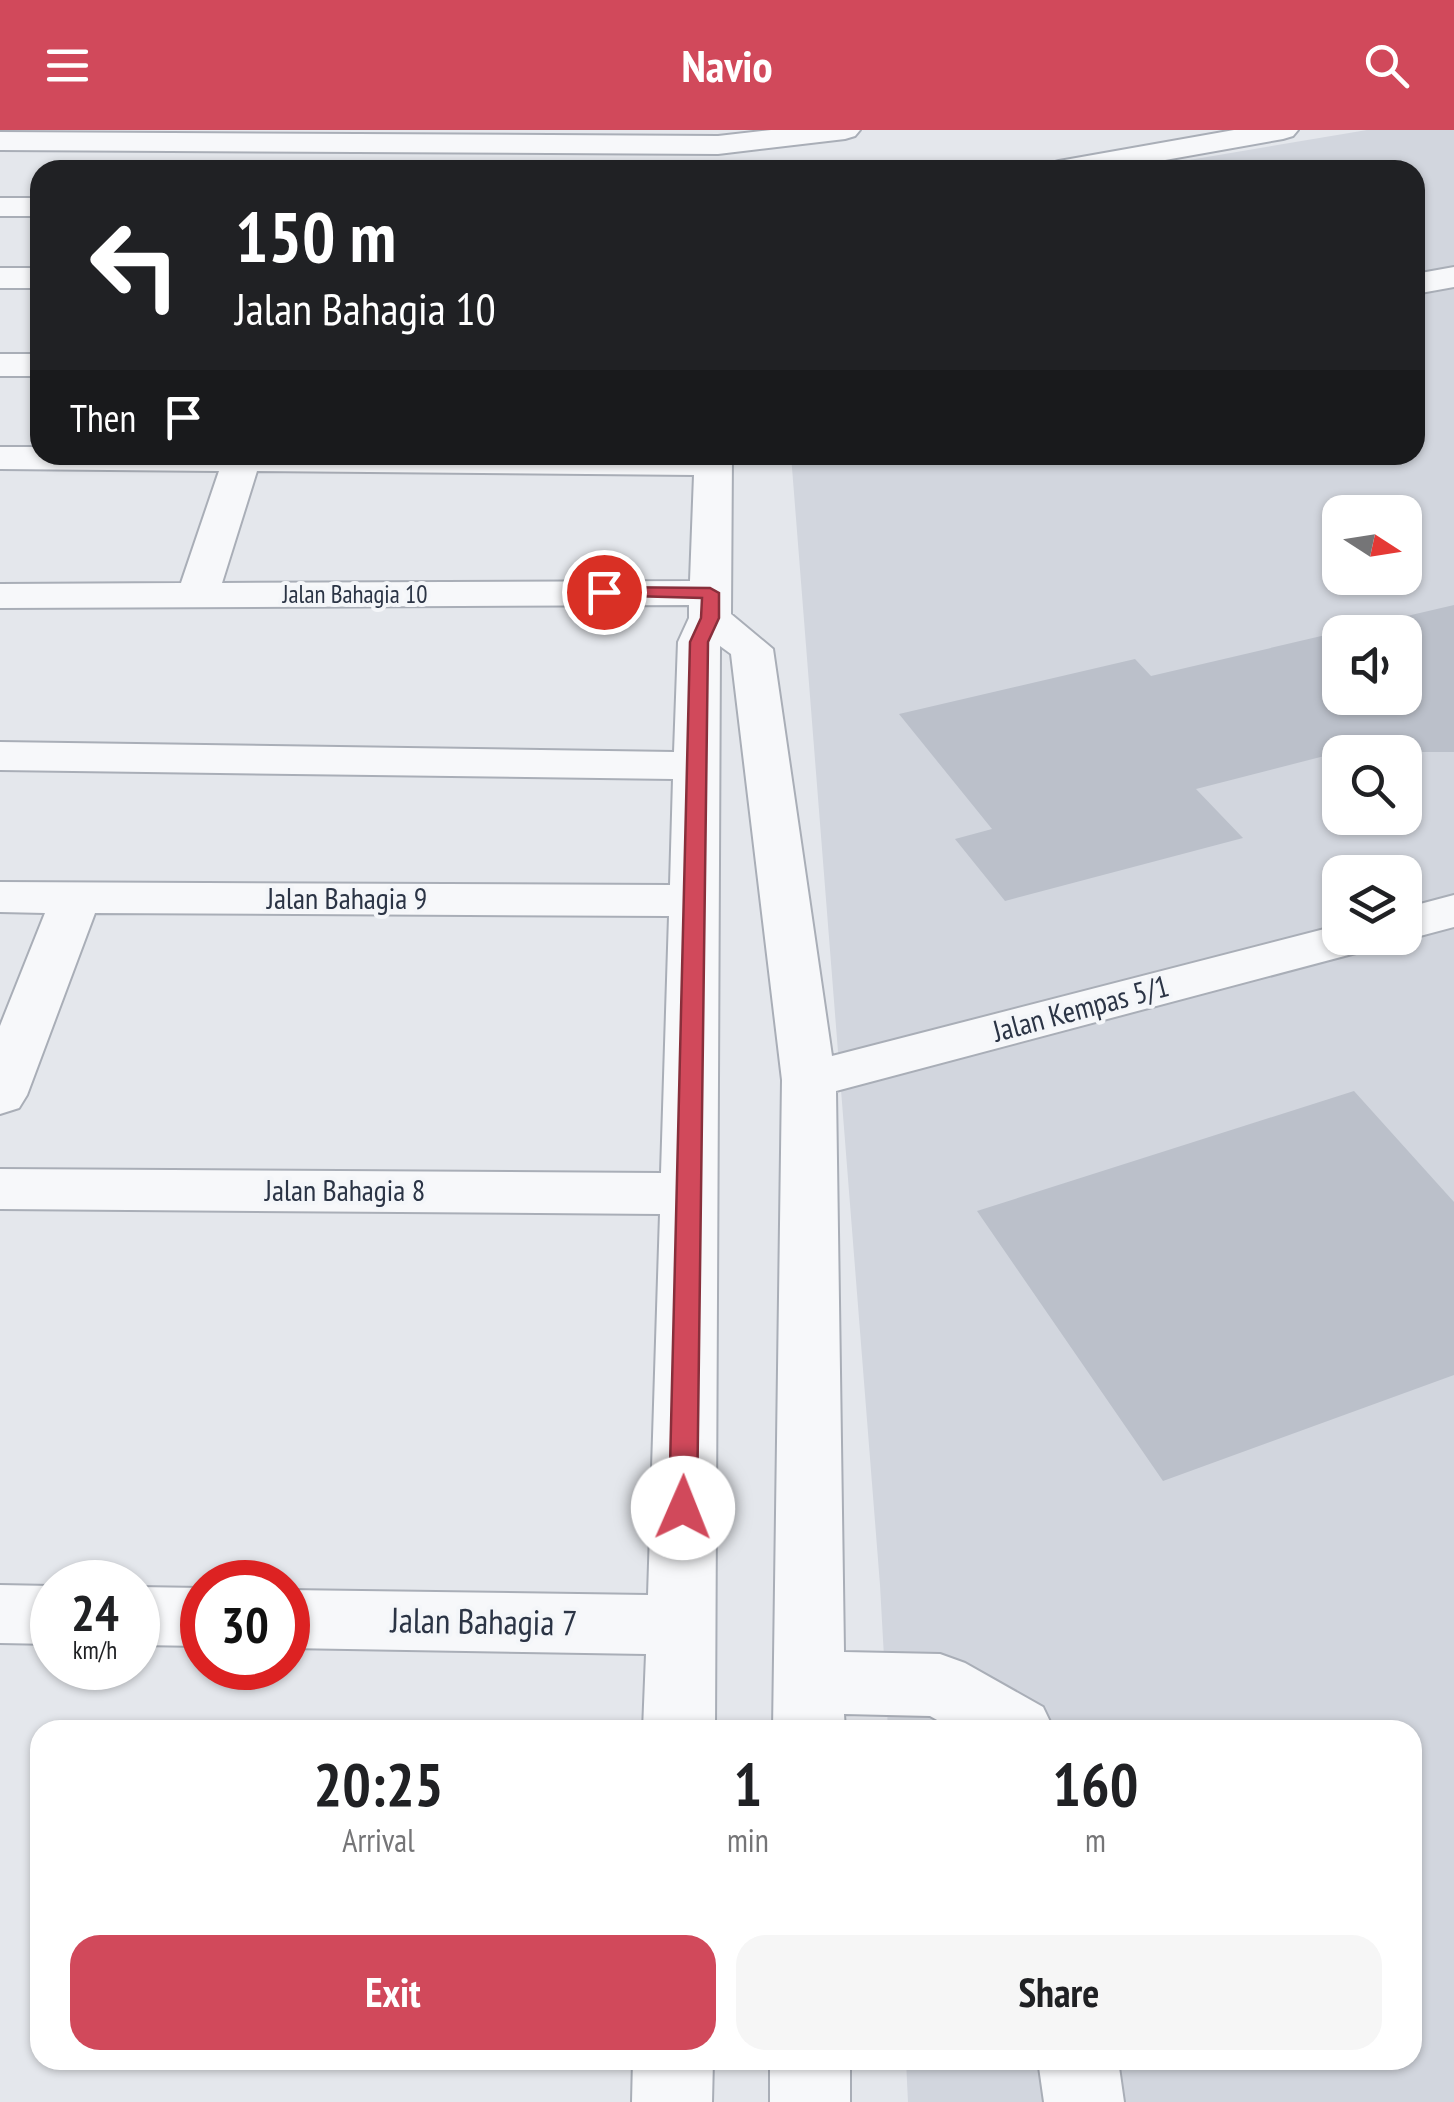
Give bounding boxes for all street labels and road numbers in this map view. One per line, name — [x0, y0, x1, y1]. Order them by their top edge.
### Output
street label: Jalan Bahagia 10 — [282, 578, 427, 610]
street label: Jalan Bahagia 9 — [266, 878, 427, 917]
street label: Jalan Kempas 5/1 — [987, 965, 1173, 1050]
street label: Jalan Bahagia 8 — [264, 1170, 425, 1209]
street label: Jalan Bahagia 7 — [389, 1596, 578, 1646]

